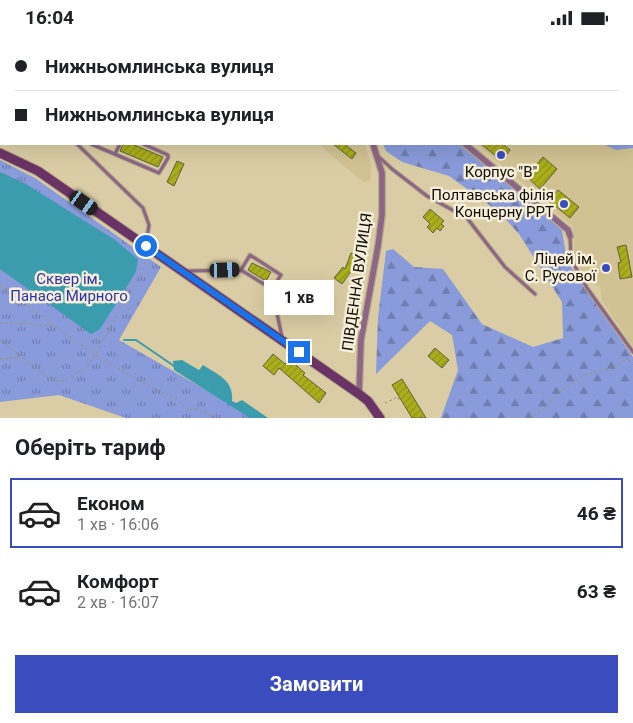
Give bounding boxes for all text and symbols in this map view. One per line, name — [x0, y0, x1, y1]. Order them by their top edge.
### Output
text: 16:04 — [25, 6, 74, 29]
text: Нижньомлинська вулиця — [45, 55, 274, 78]
text: Нижньомлинська вулиця — [45, 103, 274, 126]
marker: Корпус "В" — [495, 149, 507, 161]
place label: Корпус "В" — [465, 163, 537, 181]
place label: Полтавська філія Концерну РРТ — [431, 186, 554, 221]
car — [67, 188, 100, 218]
marker: Полтавська філія Концерну РРТ — [558, 198, 570, 210]
street label: ПІВДЕННА ВУЛИЦЯ — [338, 212, 376, 352]
route start — [135, 235, 157, 257]
place label: Ліцей ім. С. Русової — [525, 250, 597, 285]
car — [209, 262, 240, 278]
marker: Ліцей ім. С. Русової — [600, 262, 612, 274]
park label: Сквер ім. Панаса Мирного — [10, 270, 128, 305]
callout: 1 хв — [264, 279, 334, 315]
text: 1 хв — [284, 288, 314, 307]
route end — [288, 341, 310, 363]
text: Оберіть тариф — [15, 435, 166, 460]
icon: car — [17, 491, 62, 536]
text: Економ — [77, 492, 145, 515]
text: 46 ₴ — [577, 502, 616, 525]
text: 1 хв · 16:06 — [77, 515, 159, 534]
icon: car — [17, 569, 62, 614]
text: Комфорт — [77, 570, 159, 593]
text: 63 ₴ — [577, 580, 616, 603]
text: 2 хв · 16:07 — [77, 593, 159, 612]
button: Замовити — [15, 655, 618, 713]

